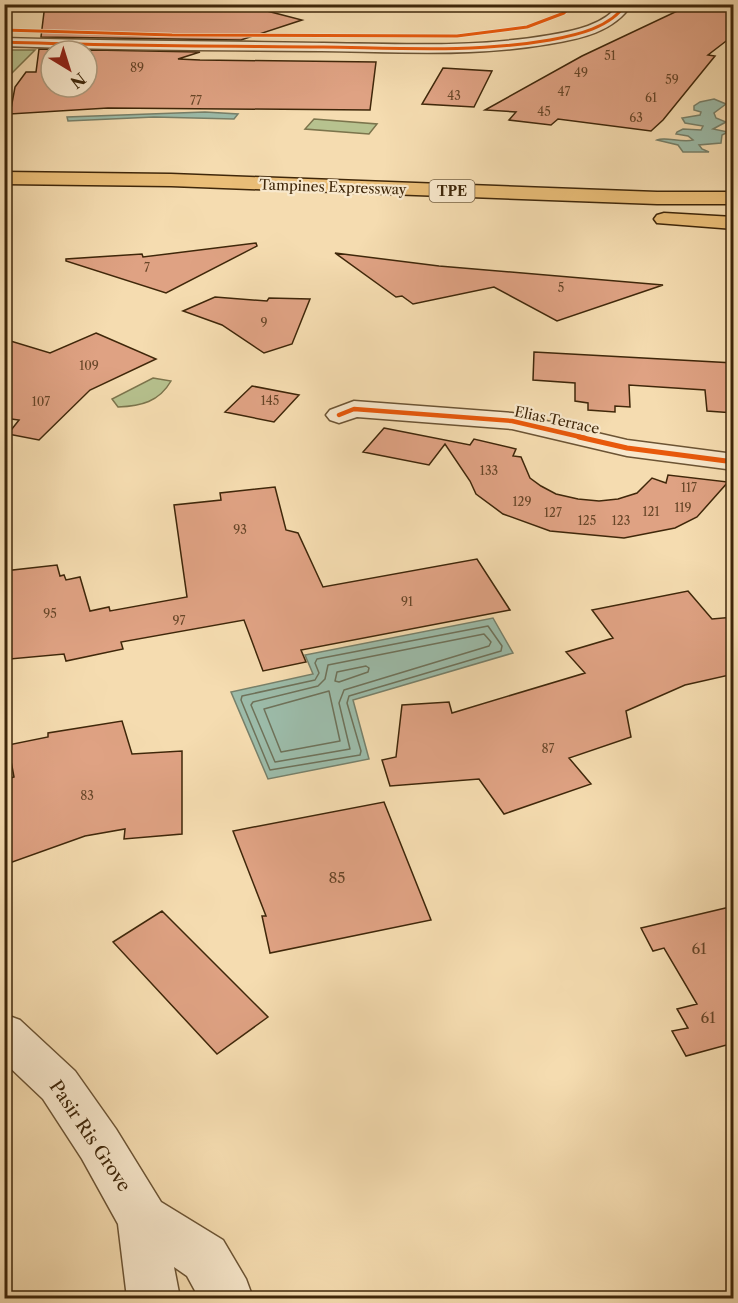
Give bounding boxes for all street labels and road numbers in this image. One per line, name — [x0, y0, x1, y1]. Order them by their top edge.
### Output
street label: Tampines Expressway — [259, 175, 407, 199]
road number: TPE — [430, 180, 474, 202]
street label: Elias Terrace — [513, 402, 601, 438]
street label: Pasir Ris Grove — [45, 1076, 135, 1196]

